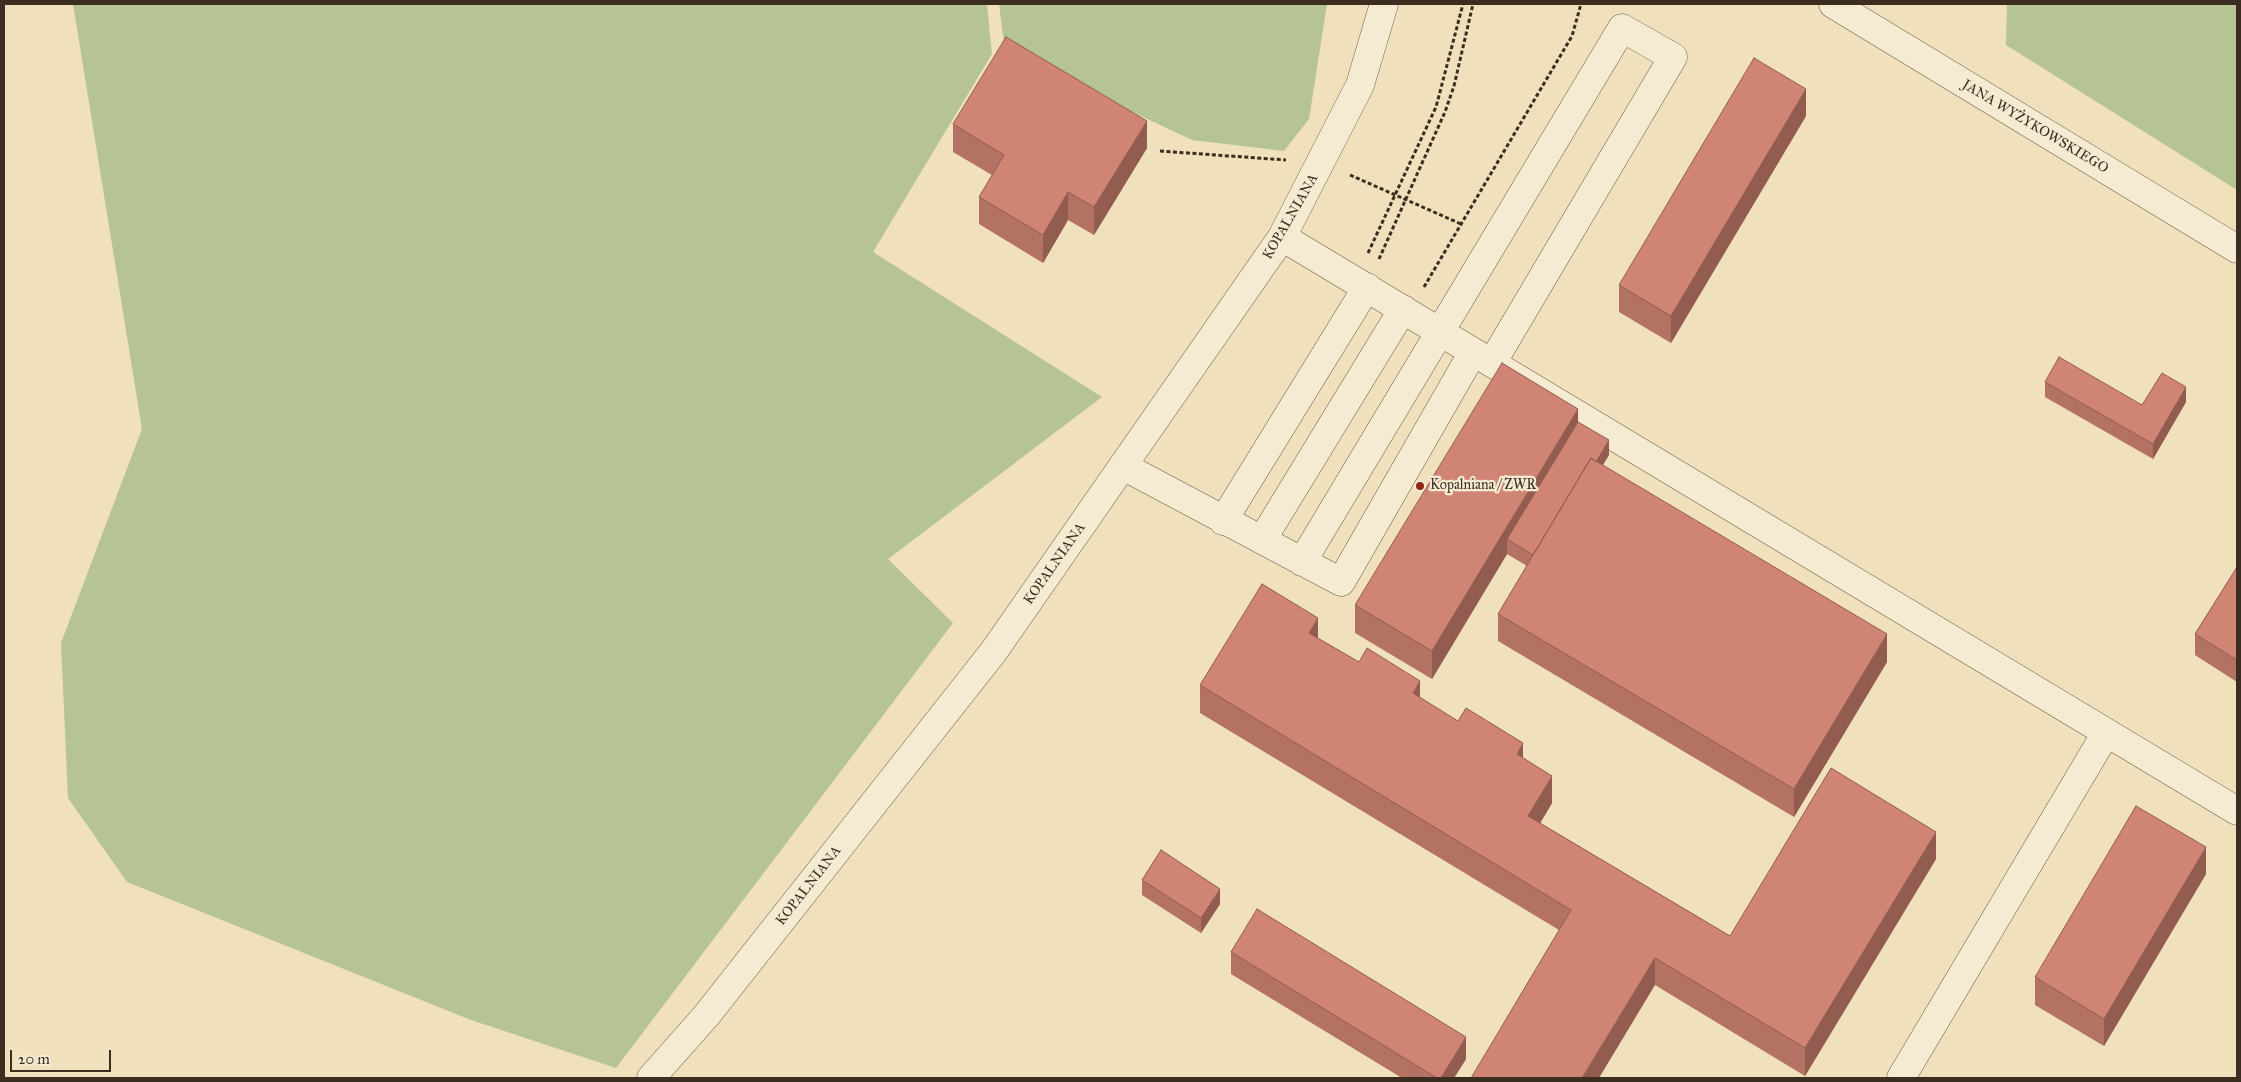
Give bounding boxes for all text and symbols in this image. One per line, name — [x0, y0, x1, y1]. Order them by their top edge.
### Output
street label: JANA WYŻYKOWSKIEGO — [1959, 77, 2111, 177]
street label: KOPALNIANA — [1260, 171, 1322, 263]
place label: Kopalniana / ZWR — [1430, 478, 1536, 494]
marker: Kopalniana / ZWR — [1414, 480, 1426, 492]
street label: KOPALNIANA — [1021, 520, 1089, 608]
street label: KOPALNIANA — [773, 843, 845, 929]
scale bar — [12, 1040, 114, 1072]
text: 20 m — [18, 1050, 50, 1068]

